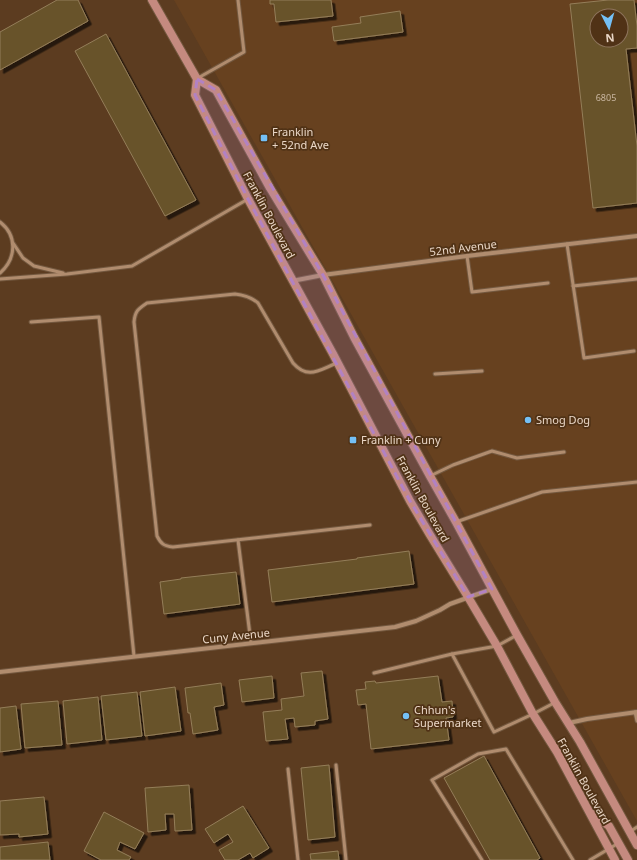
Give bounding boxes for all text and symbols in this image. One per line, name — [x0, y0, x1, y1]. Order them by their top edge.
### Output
north arrow — [589, 8, 629, 48]
text: N — [605, 31, 615, 46]
house number: 6805 — [596, 91, 616, 104]
place label: Franklin + 52nd Ave — [272, 124, 329, 152]
marker: Franklin + 52nd Ave — [259, 133, 269, 143]
street label: Franklin Boulevard — [240, 169, 299, 261]
street label: 52nd Avenue — [428, 236, 497, 259]
place label: Smog Dog — [536, 412, 590, 427]
marker: Smog Dog — [523, 415, 533, 425]
place label: Franklin + Cuny — [361, 432, 441, 447]
marker: Franklin + Cuny — [348, 435, 358, 445]
street label: Franklin Boulevard — [393, 453, 453, 545]
street label: Cuny Avenue — [202, 625, 270, 646]
place label: Chhun's Supermarket — [414, 702, 481, 730]
marker: Chhun's Supermarket — [401, 711, 411, 721]
street label: Franklin Boulevard — [554, 735, 614, 827]

